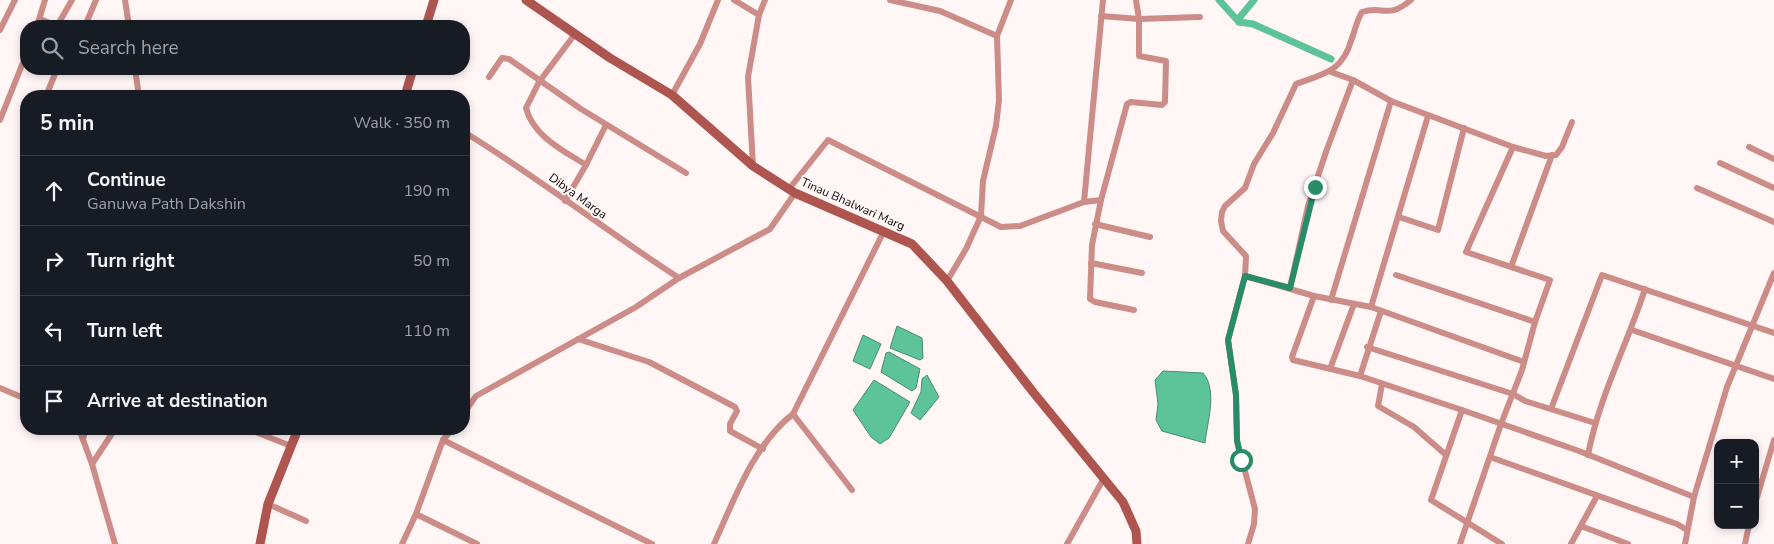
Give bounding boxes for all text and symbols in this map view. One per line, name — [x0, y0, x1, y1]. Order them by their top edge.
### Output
search box — [20, 20, 470, 75]
icon: search — [38, 34, 66, 62]
text: Search here — [78, 35, 179, 61]
text: 5 min — [40, 109, 94, 137]
text: Walk · 350 m — [354, 112, 450, 134]
text: Continue — [87, 167, 166, 193]
street label: Dibya Marga — [546, 169, 610, 223]
street label: Tinau Bhalwari Marg — [799, 174, 907, 234]
route end — [1304, 176, 1327, 199]
icon: ahead — [40, 177, 68, 205]
text: 190 m — [403, 180, 450, 202]
text: Ganuwa Path Dakshin — [87, 193, 246, 215]
icon: right — [40, 247, 68, 275]
text: Turn right — [87, 248, 174, 274]
text: 50 m — [413, 250, 450, 272]
icon: left — [40, 317, 68, 345]
text: Turn left — [87, 318, 162, 344]
text: 110 m — [403, 320, 450, 342]
icon: arrive — [40, 387, 68, 415]
text: Arrive at destination — [87, 388, 268, 414]
map controls — [1714, 439, 1759, 529]
button: + — [1714, 439, 1759, 484]
route start — [1230, 449, 1253, 472]
button: − — [1714, 484, 1759, 529]

